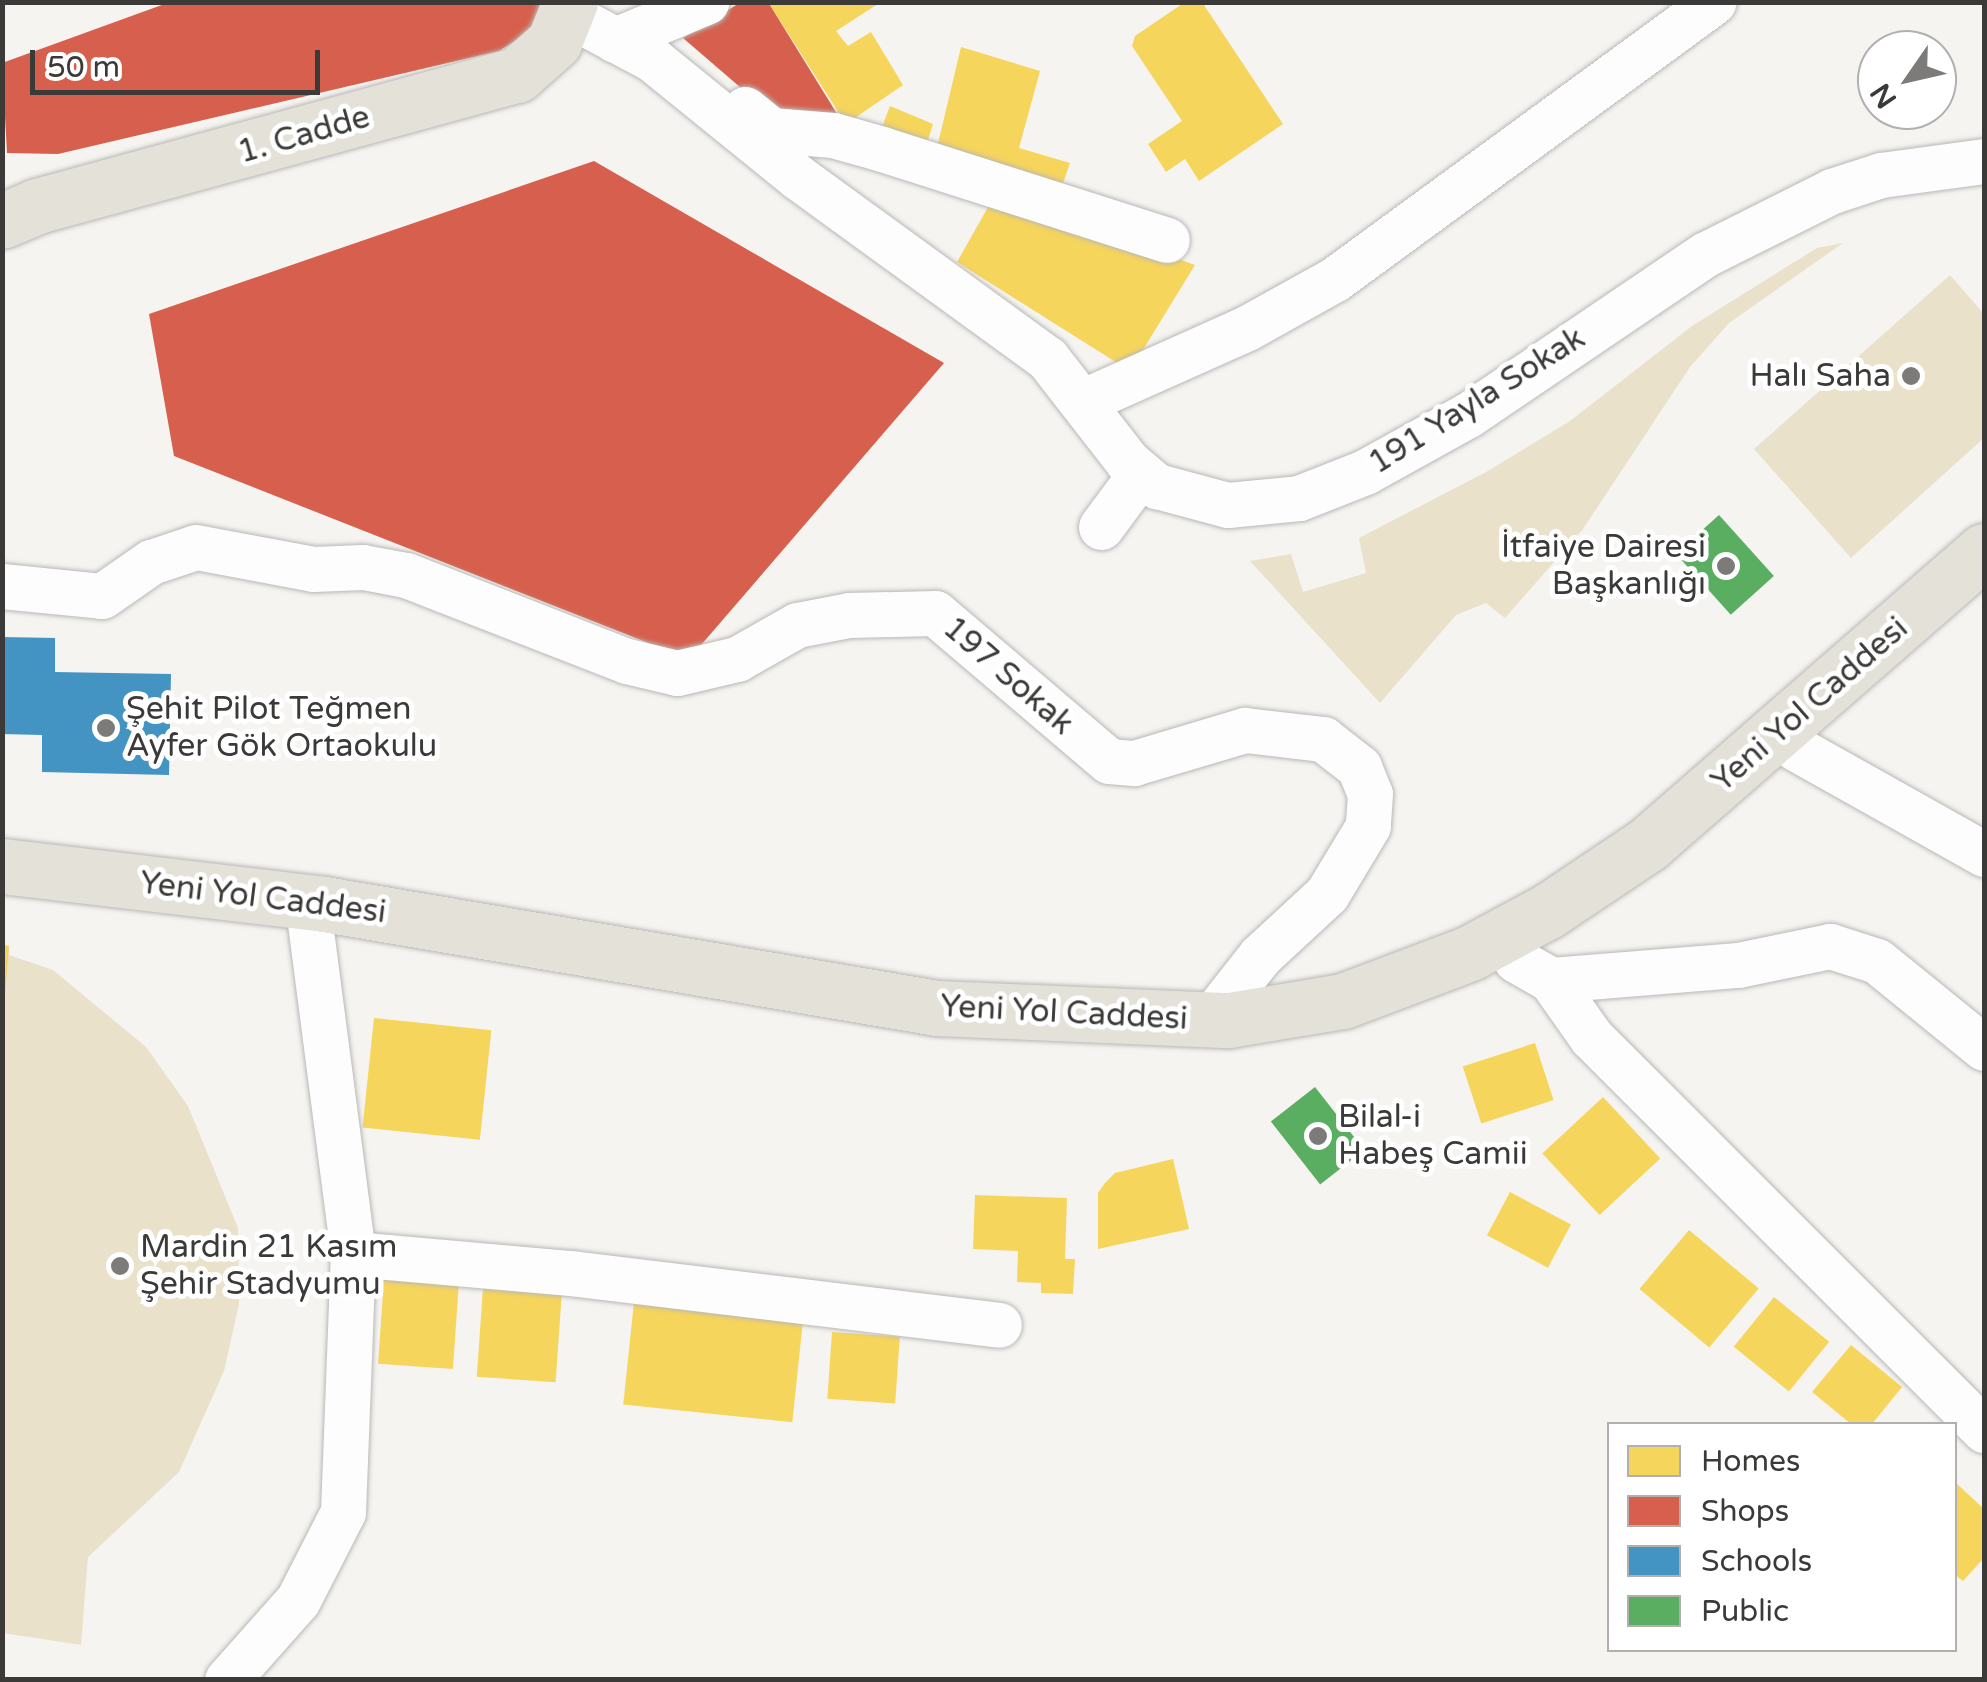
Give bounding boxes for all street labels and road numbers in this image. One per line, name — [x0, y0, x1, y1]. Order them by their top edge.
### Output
street label: 1. Cadde — [234, 98, 374, 172]
street label: 191 Yayla Sokak — [1362, 319, 1592, 483]
street label: 197 Sokak — [935, 609, 1081, 743]
street label: Yeni Yol Caddesi — [1704, 609, 1916, 801]
street label: Yeni Yol Caddesi — [138, 864, 388, 932]
street label: Yeni Yol Caddesi — [939, 987, 1189, 1039]

